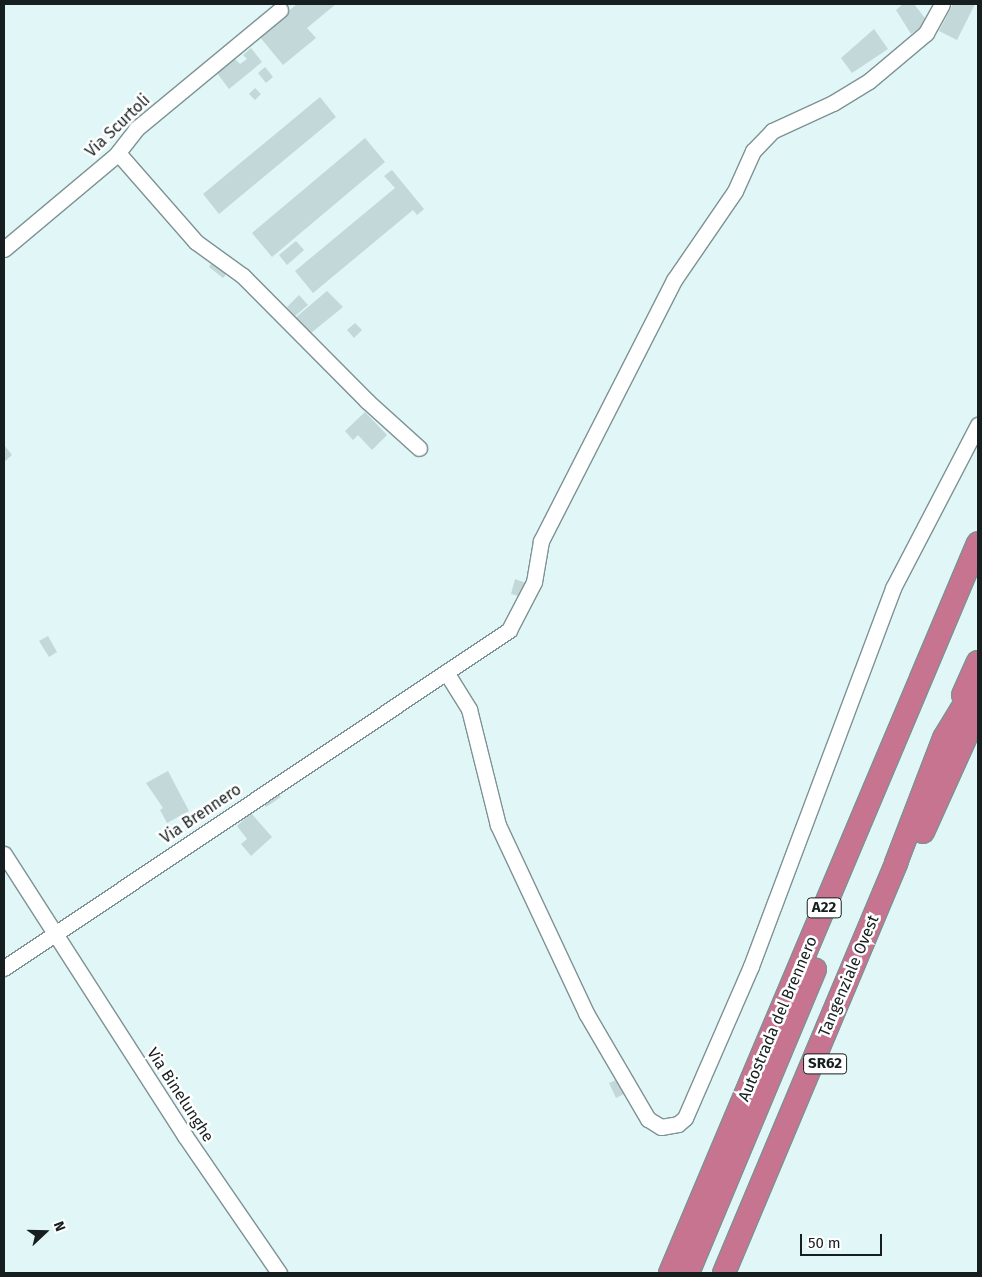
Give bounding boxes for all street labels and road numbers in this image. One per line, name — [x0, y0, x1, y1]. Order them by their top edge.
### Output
street label: Via Scurtoli — [82, 91, 154, 161]
street label: Via Brennero — [157, 780, 245, 848]
road number: A22 — [806, 896, 842, 920]
street label: Tangenziale Ovest — [815, 912, 883, 1040]
street label: Autostrada del Brennero — [735, 934, 821, 1104]
street label: Via Binelunghe — [142, 1044, 218, 1146]
road number: SR62 — [802, 1052, 848, 1076]

